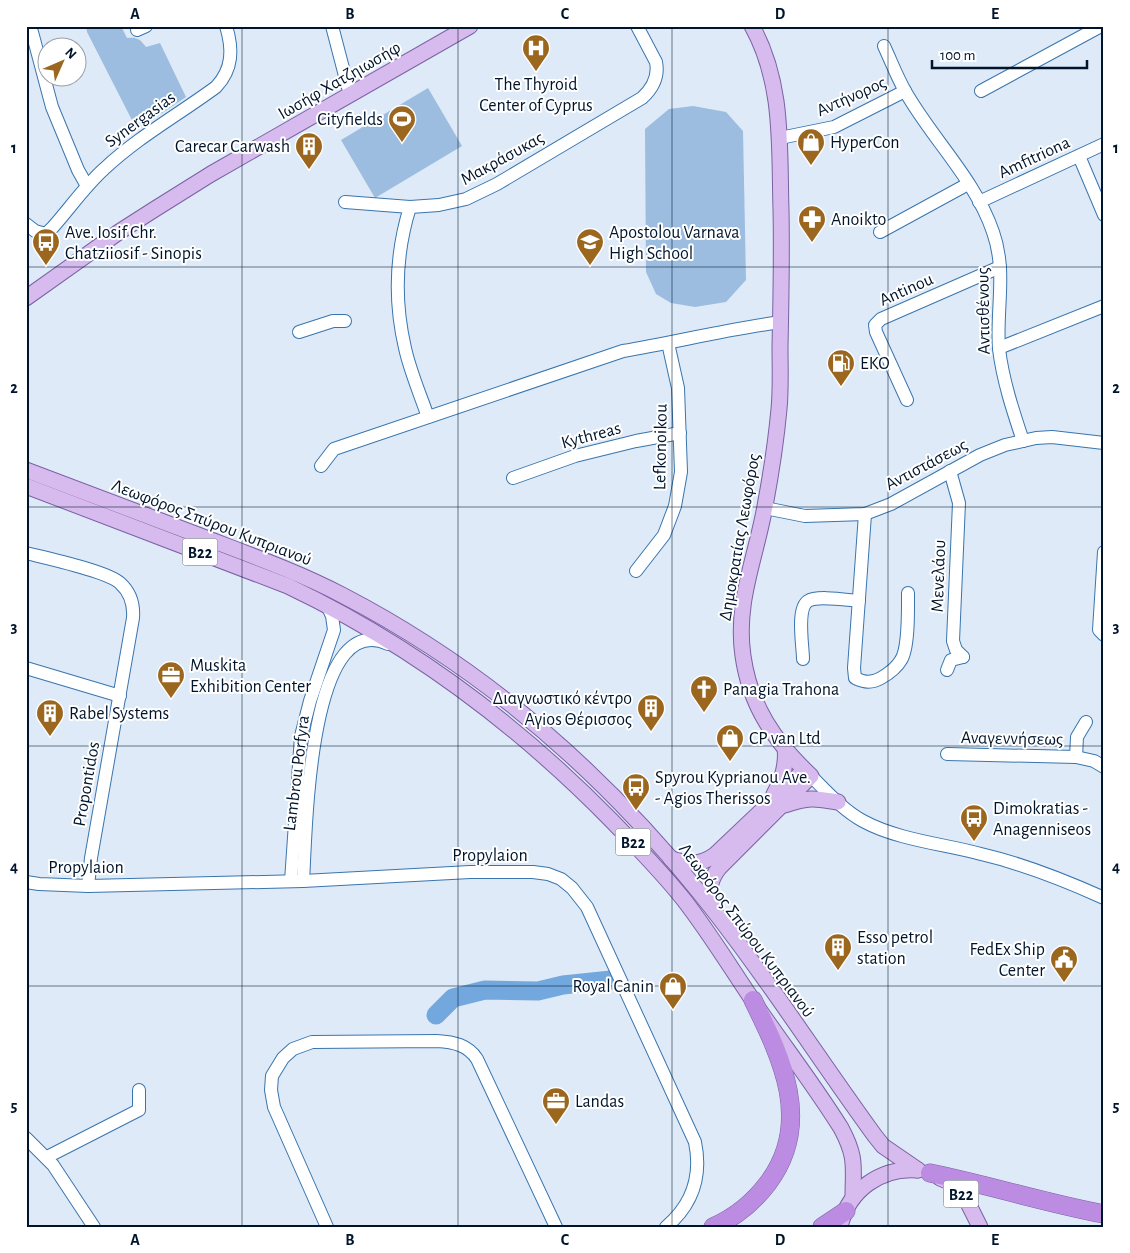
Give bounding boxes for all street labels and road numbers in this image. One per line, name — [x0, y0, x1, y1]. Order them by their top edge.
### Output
street label: Ιωσήφ Χατζηιωσήφ — [275, 39, 404, 123]
street label: Αντήνορος — [814, 74, 889, 120]
street label: Synergasias — [102, 88, 179, 151]
street label: Μακράσυκας — [458, 129, 547, 189]
street label: Amfitriona — [996, 134, 1073, 182]
street label: Αντισθένους — [974, 267, 994, 355]
street label: Antinou — [877, 270, 936, 310]
street label: Lefkonoikou — [651, 404, 671, 490]
street label: Kythreas — [559, 419, 623, 453]
street label: Αντιστάσεως — [882, 436, 971, 494]
street label: Δημοκρατίας Λεωφόρος — [715, 452, 764, 622]
street label: Λεωφόρος Σπύρου Κυπριανού — [109, 476, 314, 569]
road number: B22 — [182, 538, 218, 566]
street label: Μενελάου — [929, 539, 949, 613]
street label: Lambrou Porfyra — [281, 714, 313, 832]
street label: Αναγεννήσεως — [961, 729, 1063, 749]
street label: Propontidos — [71, 740, 103, 828]
road number: B22 — [616, 829, 650, 856]
street label: Λεωφόρος Σπύρου Κυπριανού — [675, 840, 817, 1021]
street label: Propylaion — [452, 847, 528, 865]
street label: Propylaion — [48, 859, 124, 877]
road number: B22 — [944, 1180, 978, 1208]

